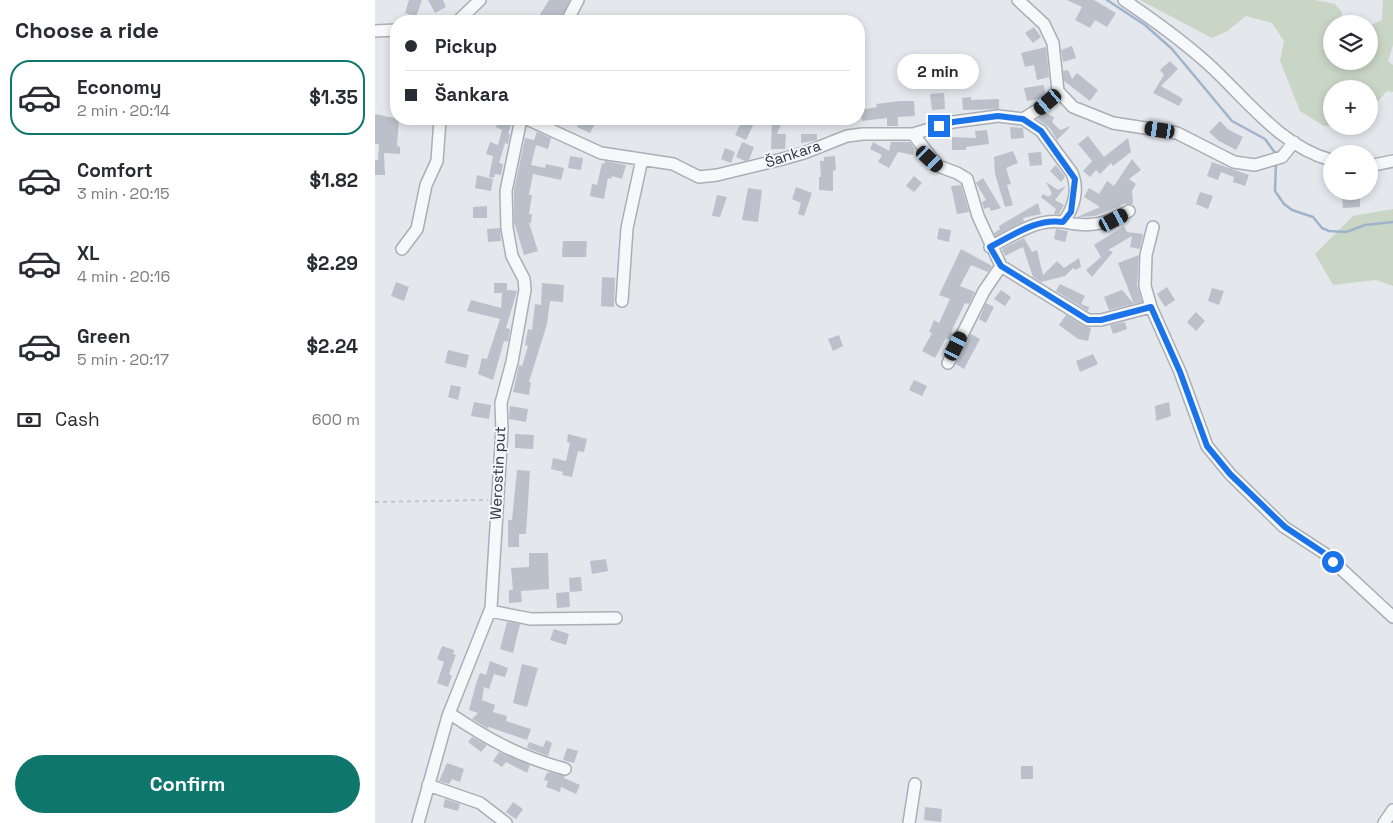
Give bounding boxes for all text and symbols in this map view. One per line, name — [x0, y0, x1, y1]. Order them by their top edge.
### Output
map controls — [1323, 15, 1378, 200]
button: layers — [1323, 15, 1378, 70]
text: Choose a ride — [15, 16, 159, 44]
text: Pickup — [435, 34, 497, 59]
callout: 2 min — [898, 54, 980, 88]
text: 2 min — [917, 61, 959, 82]
icon: car — [17, 75, 62, 120]
text: Economy — [77, 75, 161, 100]
button: + — [1323, 80, 1378, 135]
text: Šankara — [435, 82, 509, 107]
text: $1.35 — [309, 85, 358, 110]
car — [1031, 87, 1064, 117]
text: 2 min · 20:14 — [77, 100, 170, 121]
route end — [928, 115, 950, 137]
car — [1144, 120, 1175, 140]
street label: Šankara — [763, 135, 824, 171]
car — [913, 143, 946, 175]
button: − — [1323, 145, 1378, 200]
icon: car — [17, 158, 62, 203]
text: Comfort — [77, 158, 153, 183]
text: $1.82 — [310, 168, 358, 193]
text: 3 min · 20:15 — [77, 183, 170, 204]
car — [1097, 206, 1130, 234]
icon: car — [17, 241, 62, 286]
text: XL — [77, 241, 100, 266]
text: $2.29 — [307, 251, 358, 276]
text: 4 min · 20:16 — [77, 266, 170, 287]
icon: car — [17, 324, 62, 369]
text: Green — [77, 324, 130, 349]
car — [942, 329, 969, 363]
text: $2.24 — [306, 334, 358, 359]
text: 5 min · 20:17 — [77, 349, 169, 370]
icon: cash — [15, 406, 43, 434]
text: Cash — [55, 407, 100, 432]
text: 600 m — [312, 409, 360, 430]
street label: Werostin put — [486, 426, 509, 520]
route start — [1322, 551, 1344, 573]
button: Confirm — [15, 755, 360, 813]

